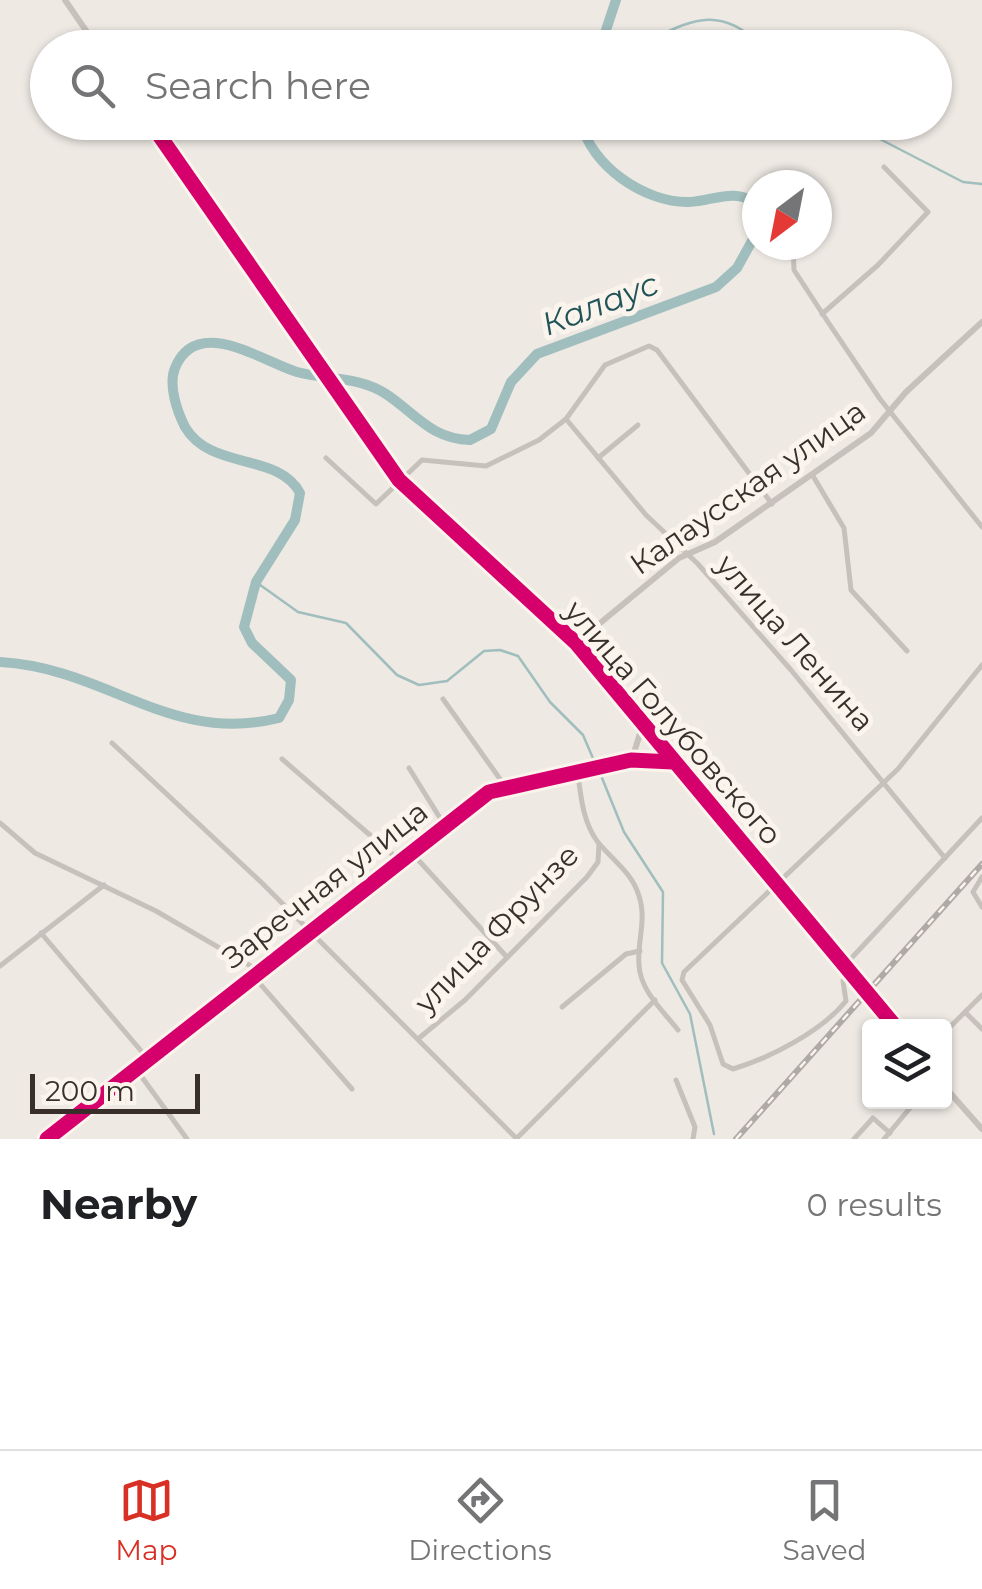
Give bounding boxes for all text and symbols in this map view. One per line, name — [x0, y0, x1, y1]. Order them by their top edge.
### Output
search box — [30, 30, 952, 140]
icon: search — [65, 58, 120, 113]
text: Search here — [145, 62, 371, 109]
north arrow — [742, 170, 832, 260]
water label: Калаус — [536, 263, 664, 344]
street label: Калаусская улица — [623, 393, 872, 583]
street label: улица Ленина — [708, 546, 882, 739]
street label: улица Голубовского — [556, 592, 790, 853]
street label: Заречная улица — [215, 793, 435, 976]
street label: улица Фрунзе — [406, 836, 587, 1022]
map controls — [862, 1019, 952, 1109]
button: layers — [862, 1019, 952, 1109]
scale bar — [30, 1069, 200, 1114]
text: 200 m — [45, 1074, 135, 1108]
text: Nearby — [40, 1178, 197, 1230]
text: 0 results — [807, 1185, 942, 1224]
tab: Map — [115, 1473, 178, 1567]
tab: Directions — [408, 1473, 552, 1567]
tab: Saved — [782, 1473, 867, 1567]

